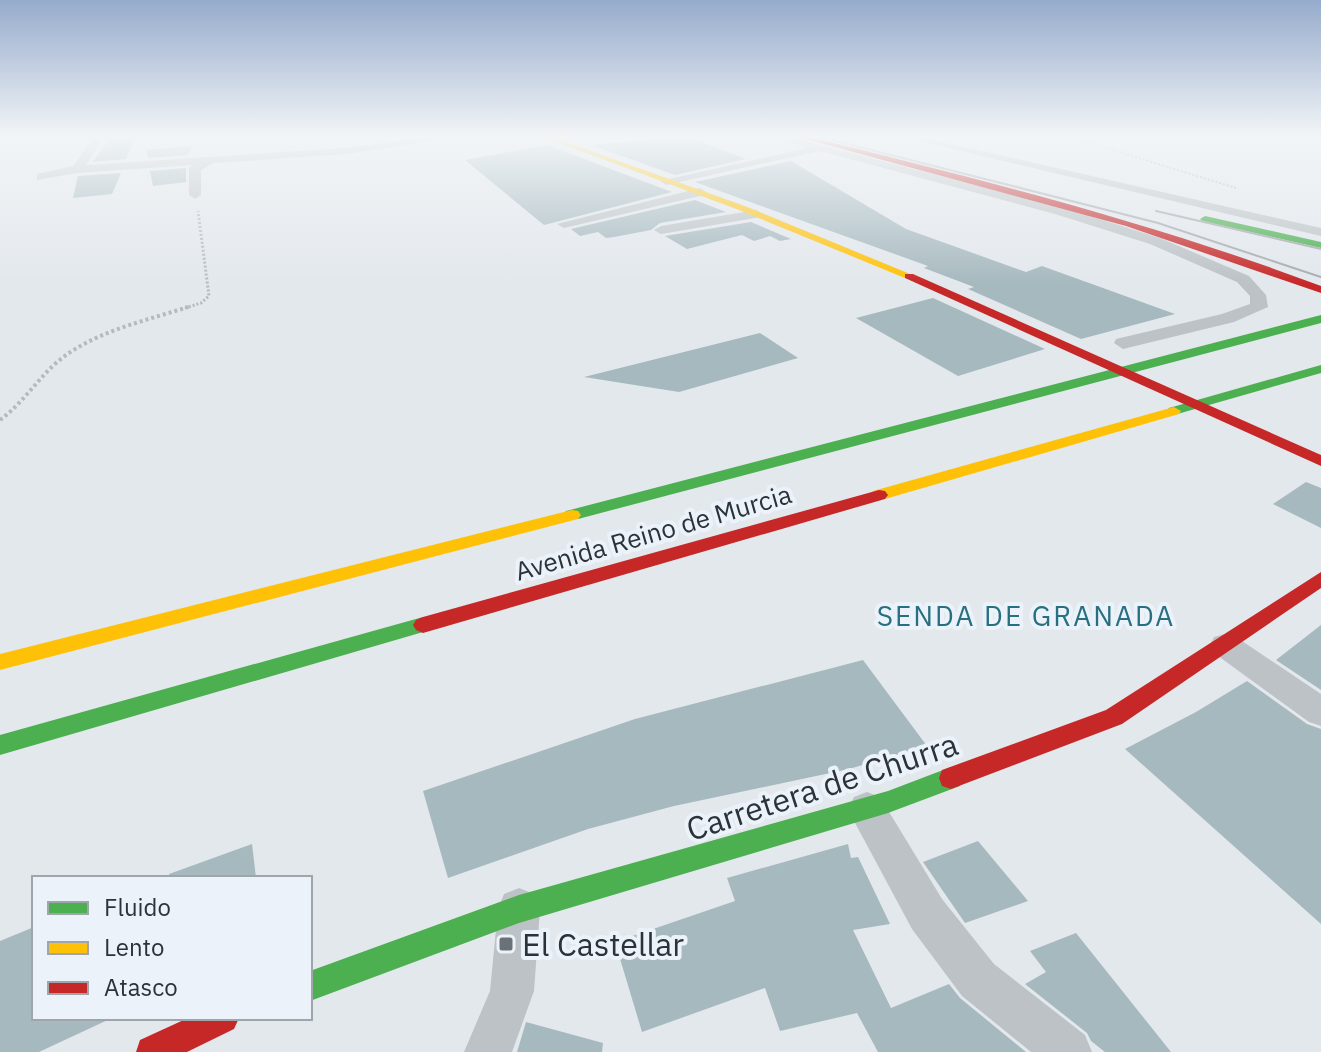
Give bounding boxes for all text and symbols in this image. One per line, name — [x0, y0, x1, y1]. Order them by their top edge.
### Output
street label: Avenida Reino de Murcia — [511, 476, 795, 588]
district label: SENDA DE GRANADA — [877, 597, 1175, 634]
street label: Carretera de Churra — [681, 722, 963, 850]
legend — [32, 876, 312, 1020]
text: Fluido — [104, 891, 171, 923]
place label: El Castellar — [522, 923, 684, 965]
text: Lento — [104, 931, 164, 963]
marker: El Castellar — [497, 935, 515, 953]
text: Atasco — [104, 971, 178, 1003]

